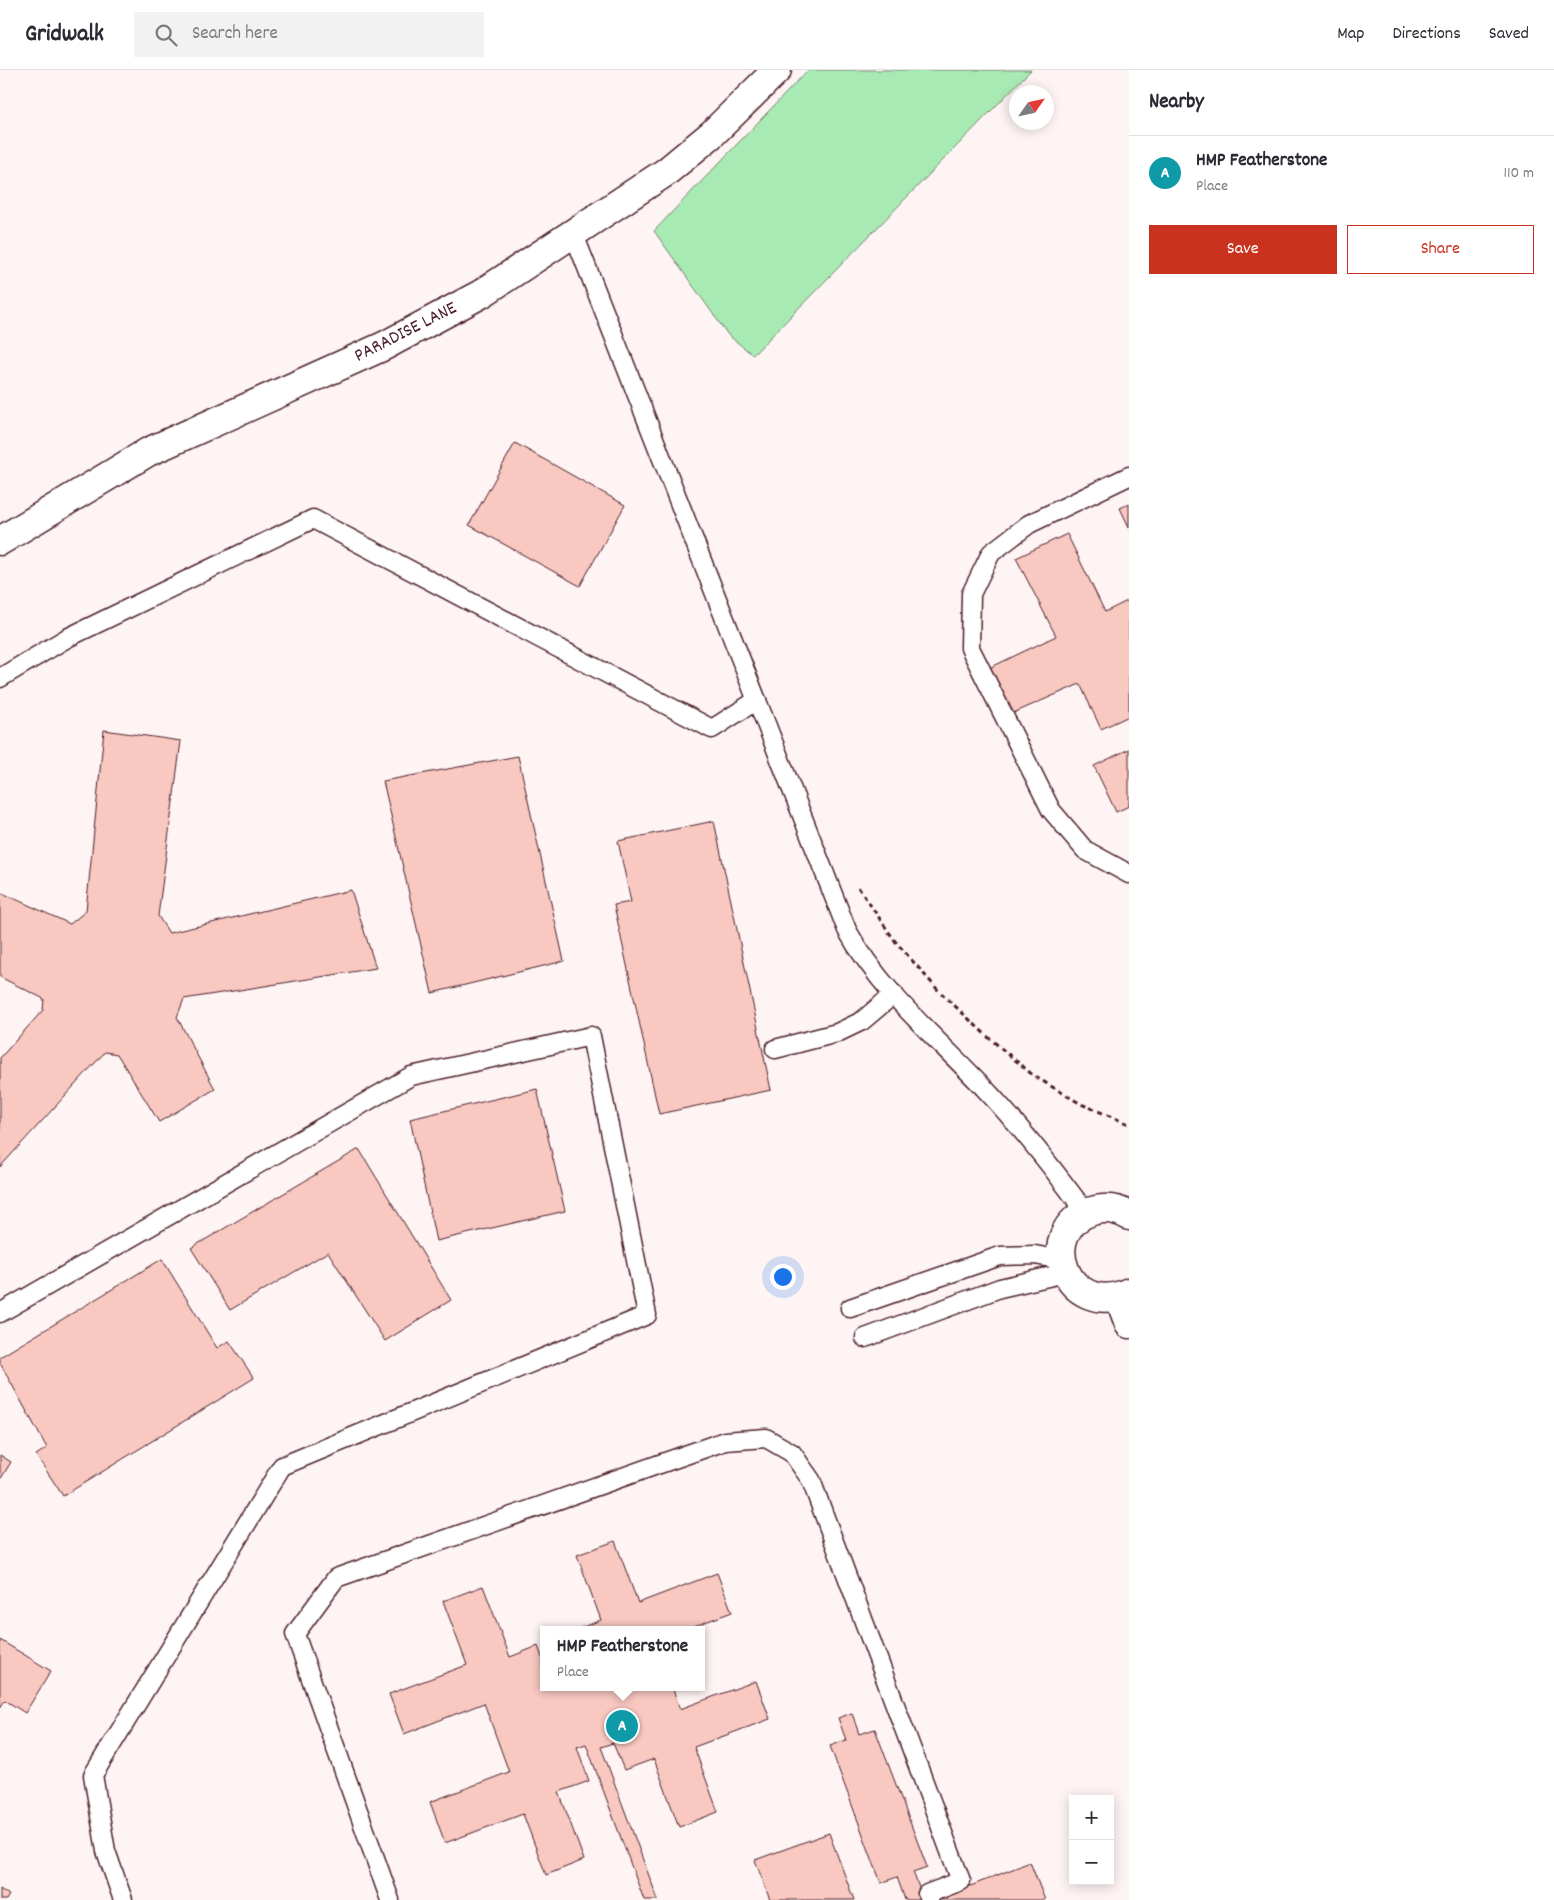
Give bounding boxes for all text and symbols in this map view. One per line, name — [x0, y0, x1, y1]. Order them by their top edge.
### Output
search box — [134, 12, 484, 57]
text: Gridwalk — [25, 18, 104, 52]
icon: search — [152, 21, 180, 49]
text: Search here — [192, 21, 278, 48]
text: Map — [1337, 22, 1364, 47]
text: Directions — [1392, 22, 1461, 47]
text: Saved — [1489, 22, 1529, 47]
north arrow — [1009, 85, 1054, 130]
text: Nearby — [1149, 88, 1204, 118]
text: HMP Featherstone — [1196, 148, 1327, 175]
text: A — [1161, 162, 1169, 185]
text: 110 m — [1504, 162, 1534, 185]
text: Place — [1196, 175, 1228, 198]
button: Save — [1149, 225, 1337, 274]
button: Share — [1347, 225, 1534, 274]
street label: PARADISE LANE — [350, 295, 462, 370]
your location — [770, 1264, 796, 1290]
popup — [540, 1626, 705, 1691]
text: HMP Featherstone — [557, 1634, 688, 1661]
text: Place — [557, 1661, 589, 1684]
pin: A — [606, 1707, 638, 1745]
map controls — [1069, 1795, 1114, 1885]
button: + — [1069, 1795, 1114, 1840]
button: − — [1069, 1840, 1114, 1885]

